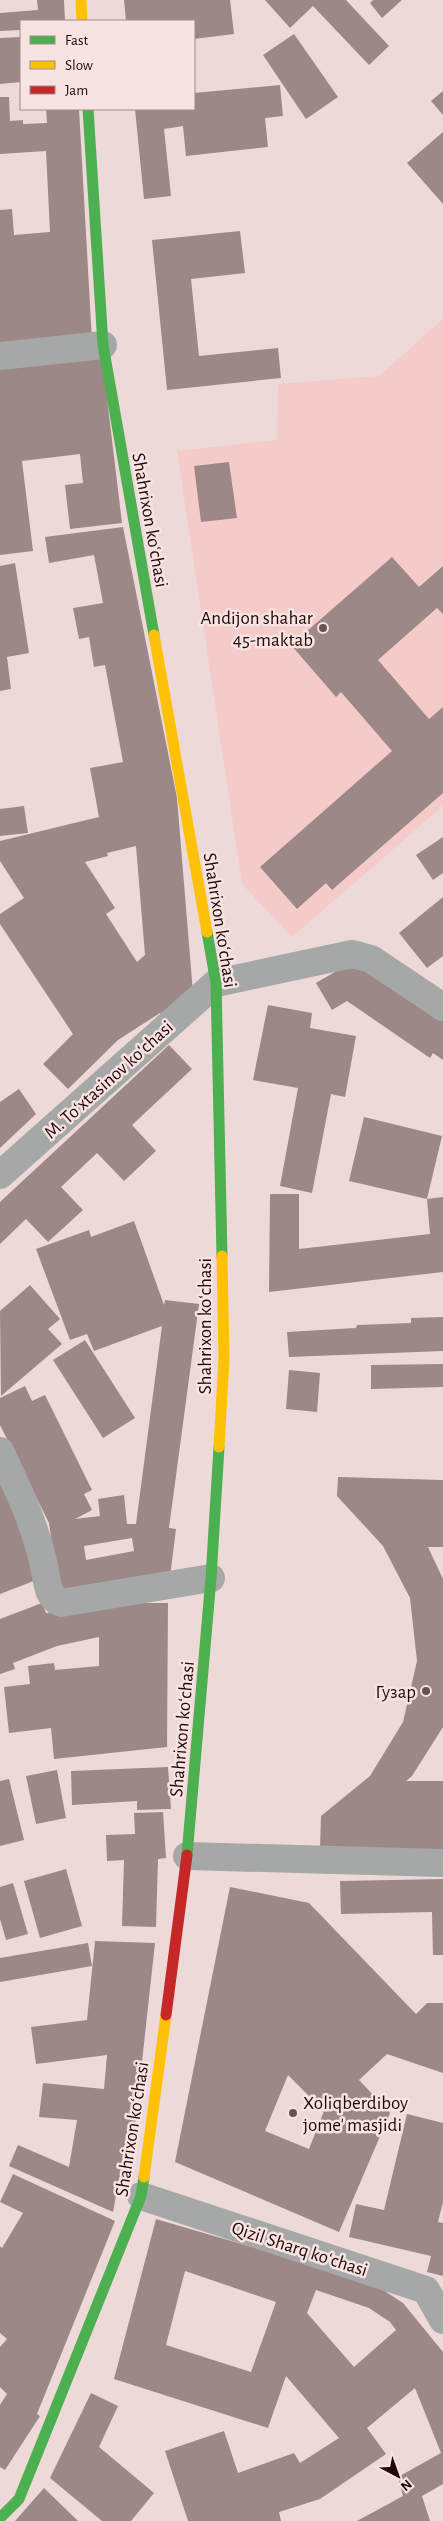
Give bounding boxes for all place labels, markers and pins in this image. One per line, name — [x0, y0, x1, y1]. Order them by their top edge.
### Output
place label: Andijon shahar 45-maktab — [201, 609, 313, 650]
marker: Andijon shahar 45-maktab — [317, 622, 329, 634]
place label: Гузар — [375, 1683, 416, 1702]
marker: Гузар — [420, 1685, 432, 1697]
place label: Xoliqberdiboy jome' masjidi — [303, 2094, 408, 2135]
marker: Xoliqberdiboy jome' masjidi — [287, 2107, 299, 2119]

